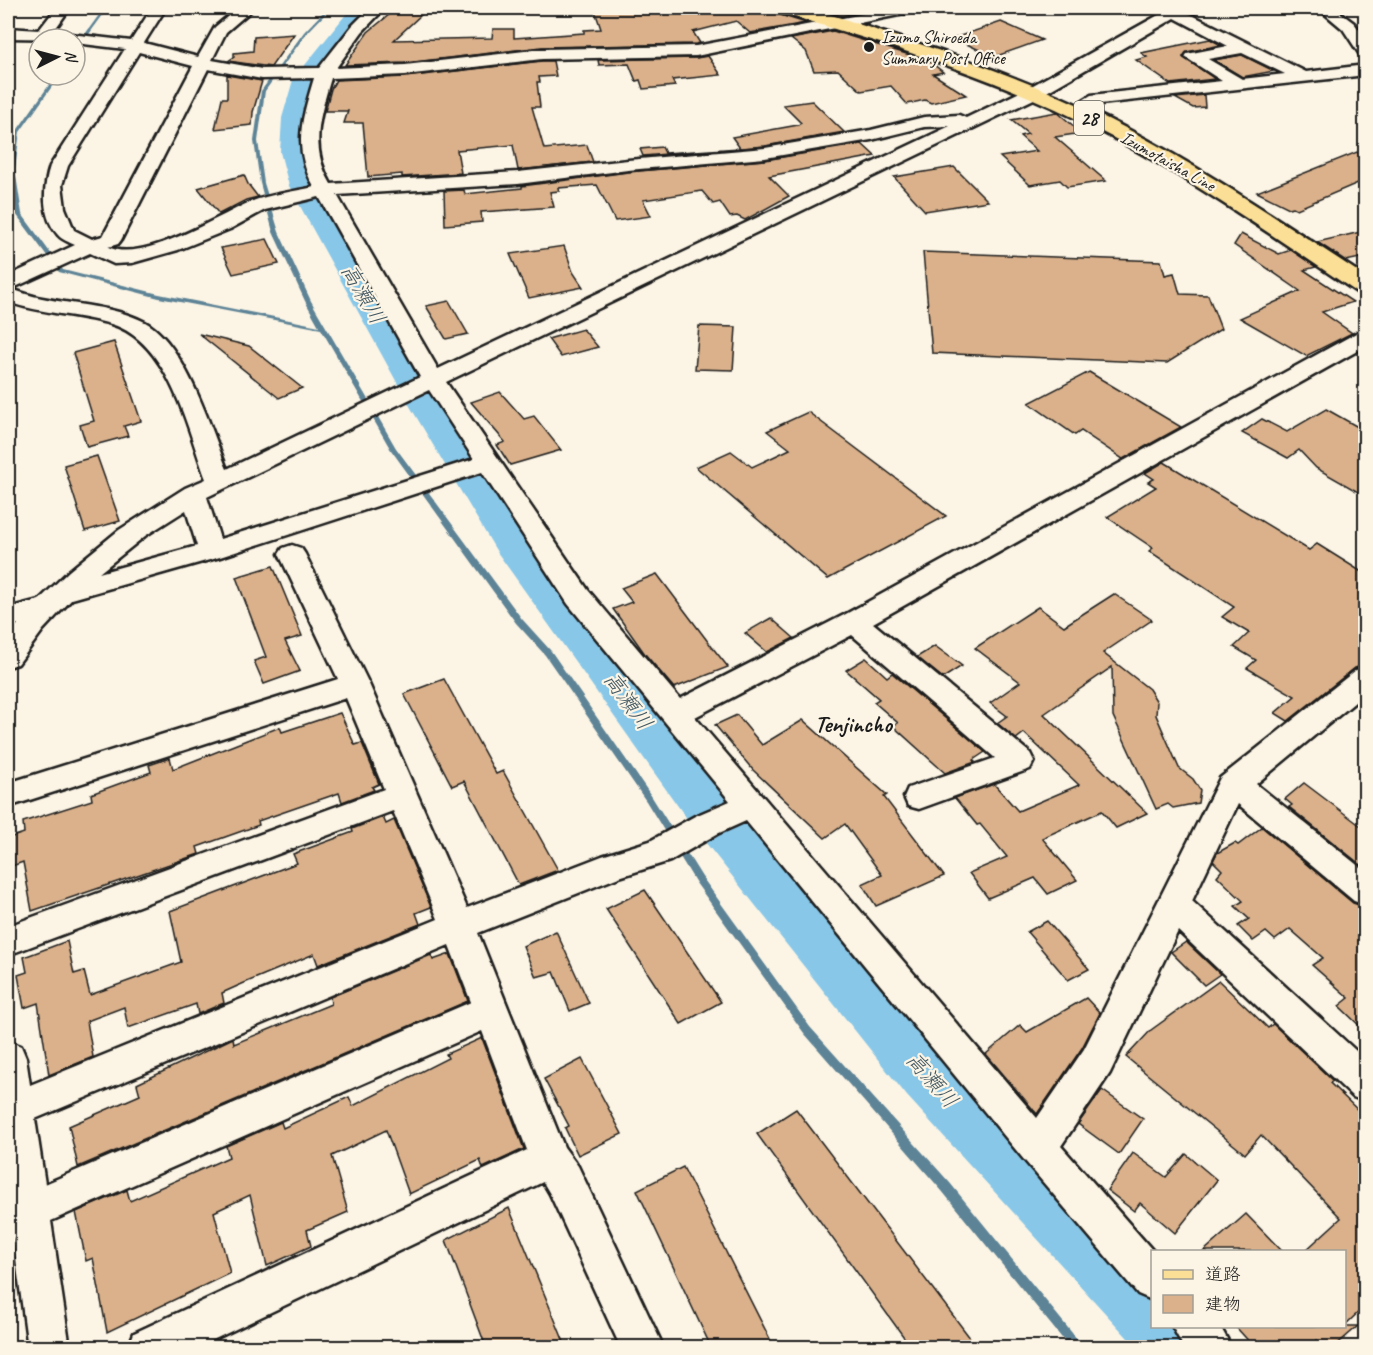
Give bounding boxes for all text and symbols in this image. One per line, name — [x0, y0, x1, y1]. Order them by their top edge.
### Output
place label: Izumo Shiroeda Summary Post Office — [881, 26, 1006, 69]
north arrow — [27, 27, 87, 87]
marker: Izumo Shiroeda Summary Post Office — [862, 40, 876, 54]
text: N — [60, 50, 82, 65]
road number: 28 — [1074, 101, 1104, 135]
street label: Izumotaisha Line — [1117, 126, 1220, 197]
water label: 高瀬川 — [334, 258, 392, 330]
water label: 高瀬川 — [597, 666, 659, 736]
district label: Tenjincho — [814, 709, 894, 739]
water label: 高瀬川 — [900, 1046, 964, 1114]
legend — [1151, 1250, 1346, 1328]
text: 道路 — [1205, 1263, 1241, 1285]
text: 建物 — [1205, 1293, 1241, 1315]

